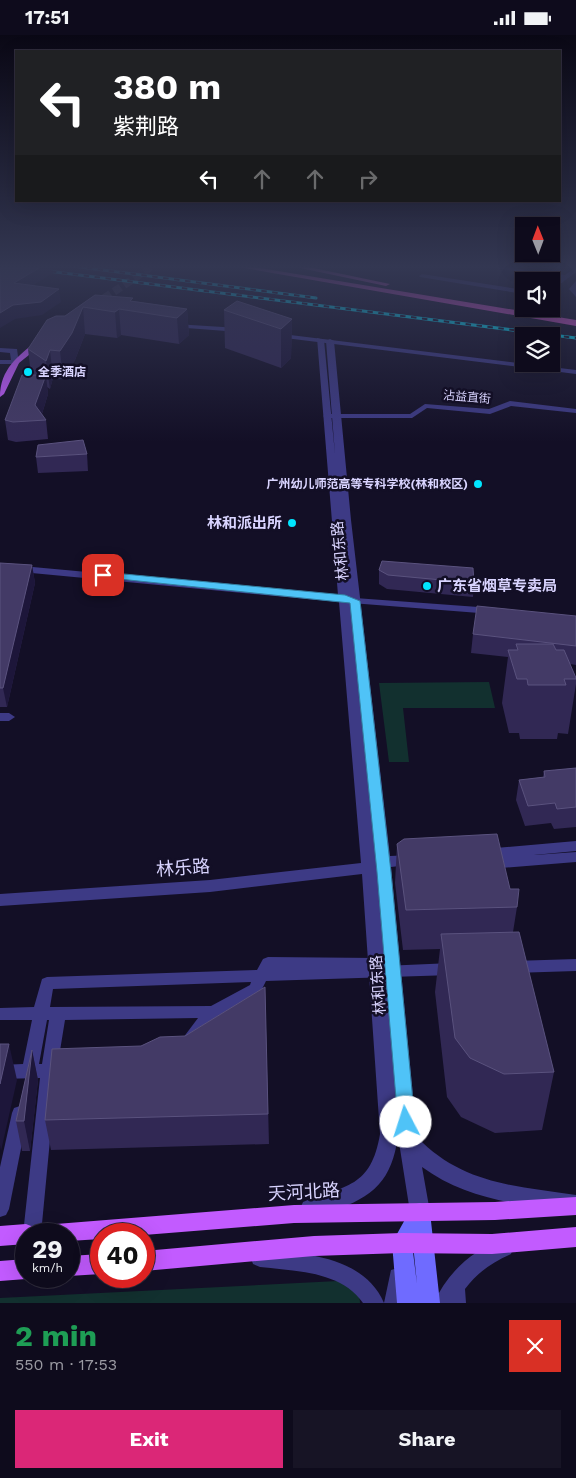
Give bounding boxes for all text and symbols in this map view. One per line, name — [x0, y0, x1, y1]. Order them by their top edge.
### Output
text: 17:51 — [25, 6, 69, 29]
text: 380 m — [113, 66, 221, 108]
icon: left — [30, 70, 95, 135]
text: 紫荆路 — [113, 114, 179, 139]
icon: left — [195, 165, 223, 193]
icon: ahead — [248, 165, 276, 193]
icon: ahead — [301, 165, 329, 193]
icon: right — [354, 165, 382, 193]
north arrow — [515, 217, 560, 263]
map controls — [515, 217, 560, 372]
button: sound — [515, 272, 560, 317]
button: layers — [515, 327, 560, 372]
place label: 全季酒店 — [38, 365, 86, 379]
marker: 全季酒店 — [22, 366, 34, 378]
street label: 沾益直街 — [442, 388, 492, 406]
place label: 广州幼儿师范高等专科学校(林和校区) — [267, 477, 468, 491]
marker: 广州幼儿师范高等专科学校(林和校区) — [472, 478, 484, 490]
place label: 林和派出所 — [207, 514, 282, 532]
marker: 林和派出所 — [286, 517, 298, 529]
street label: 林和东路 — [328, 520, 352, 582]
pin — [82, 554, 124, 596]
icon: arrive — [89, 561, 117, 589]
place label: 广东省烟草专卖局 — [437, 577, 557, 595]
marker: 广东省烟草专卖局 — [421, 580, 433, 592]
street label: 林乐路 — [155, 855, 211, 880]
street label: 林和东路 — [367, 954, 389, 1016]
position arrow — [379, 1095, 431, 1147]
street label: 天河北路 — [267, 1179, 340, 1204]
speed limit sign: 40 — [90, 1223, 155, 1288]
text: 29 — [32, 1235, 63, 1264]
text: km/h — [32, 1261, 63, 1275]
text: 2 min — [15, 1318, 97, 1353]
button: close — [509, 1320, 561, 1372]
text: 550 m · 17:53 — [15, 1355, 117, 1374]
button: Exit — [15, 1410, 283, 1468]
button: Share — [293, 1410, 561, 1468]

